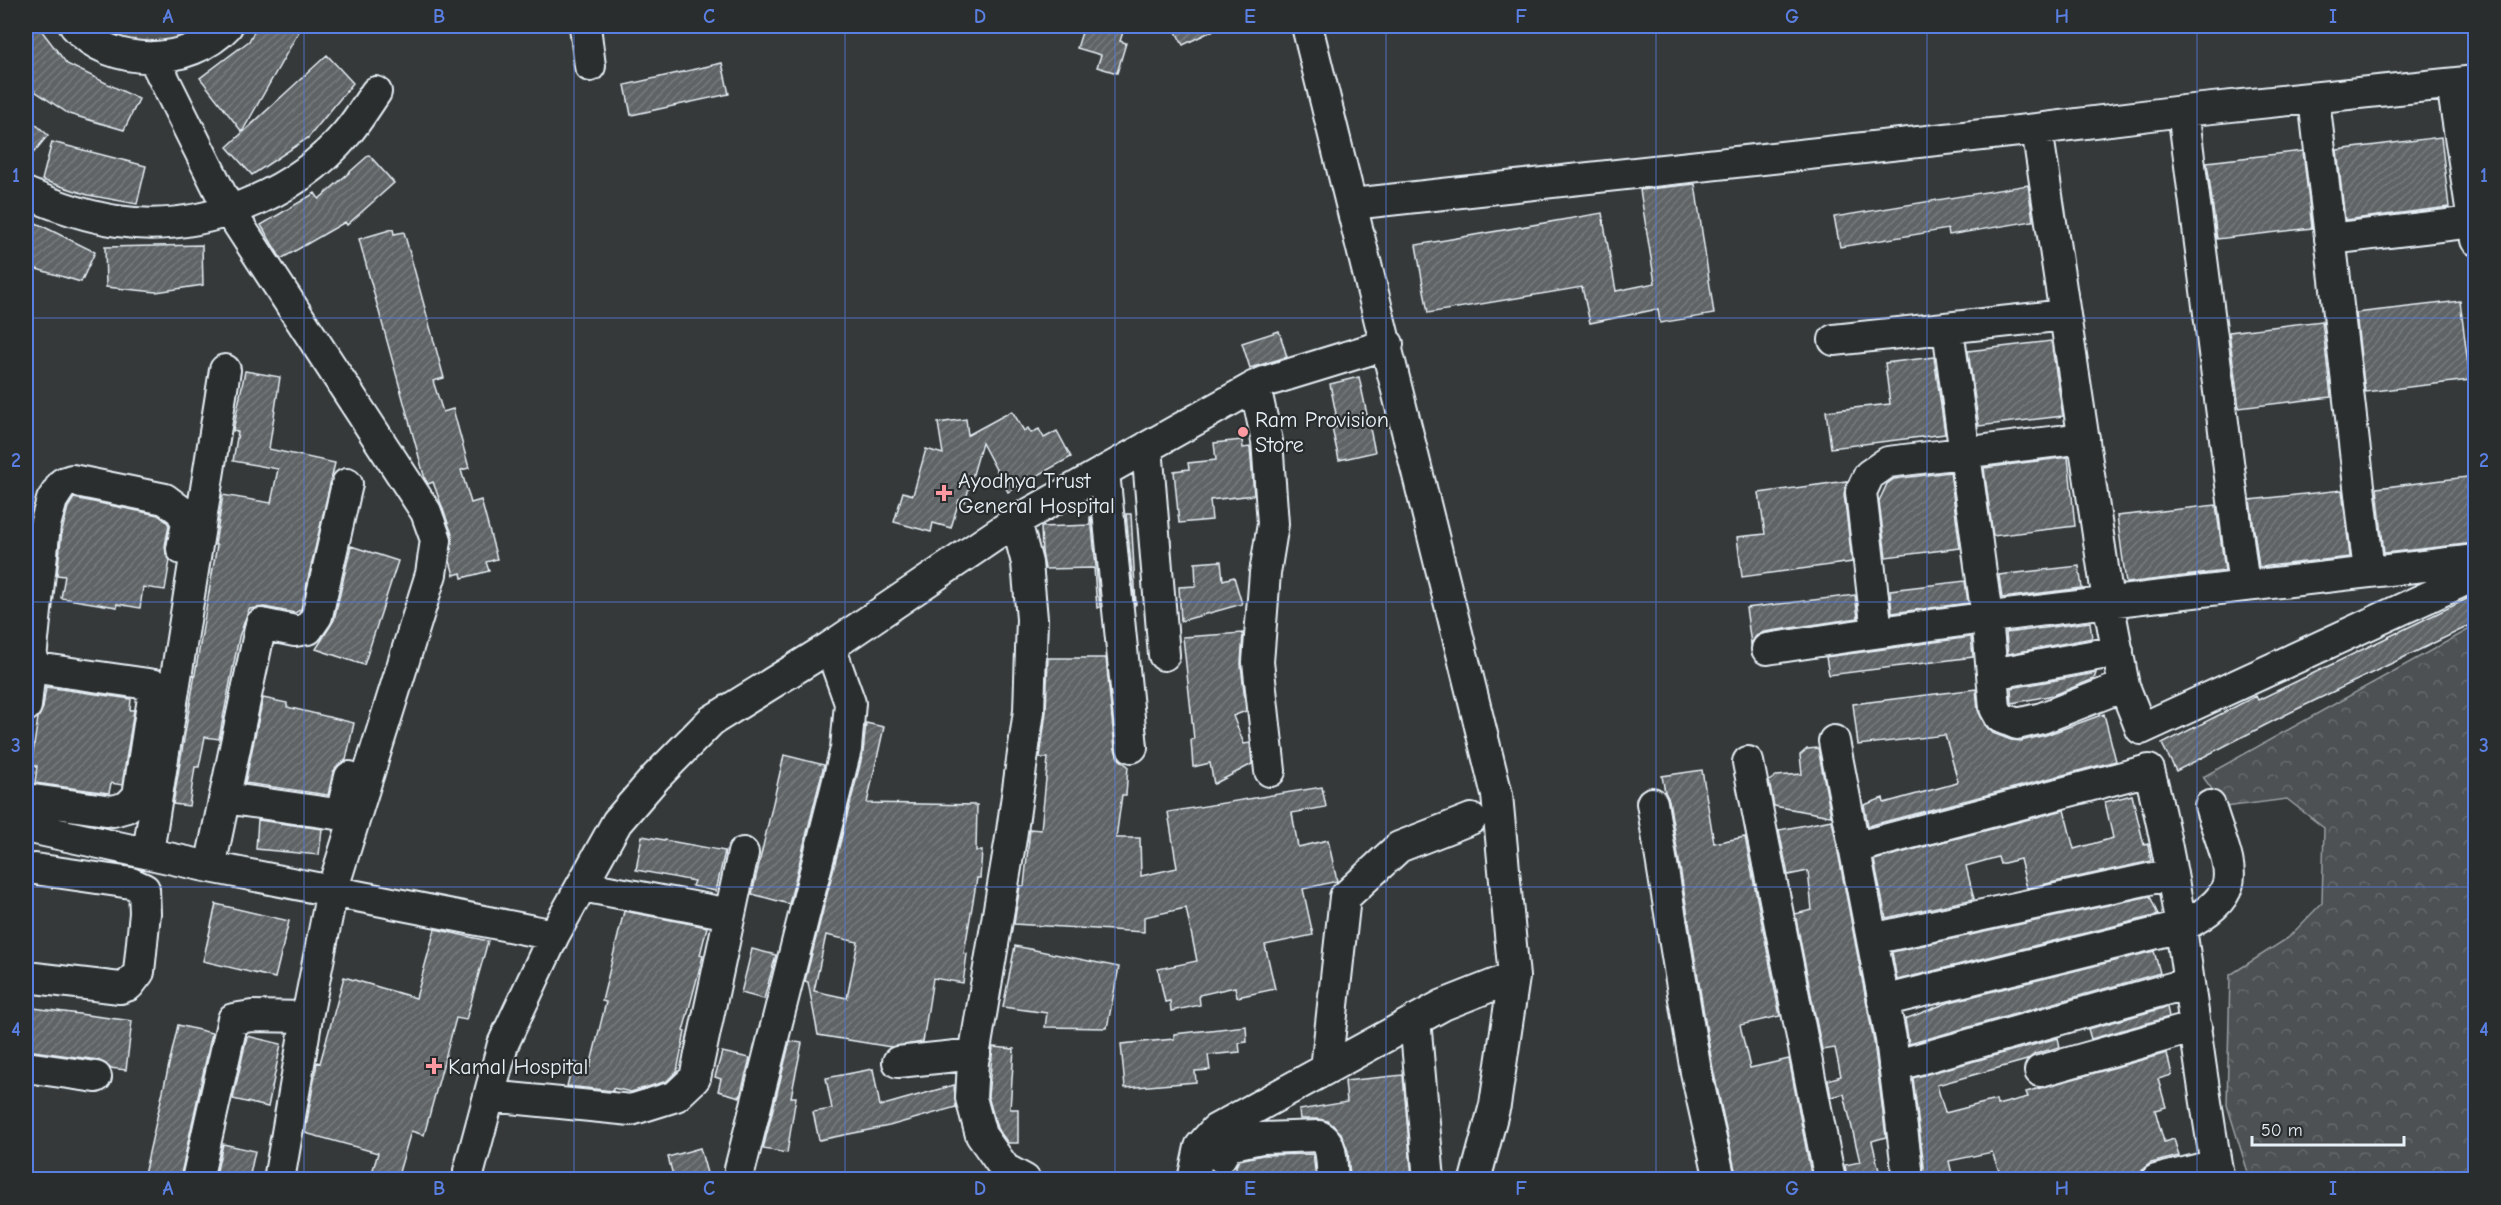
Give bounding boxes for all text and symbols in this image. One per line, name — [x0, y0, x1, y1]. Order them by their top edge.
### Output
text: A — [162, 5, 174, 28]
text: B — [433, 5, 445, 28]
text: C — [703, 5, 715, 28]
text: D — [974, 5, 986, 28]
text: E — [1244, 5, 1256, 28]
text: F — [1515, 5, 1527, 28]
text: G — [1785, 5, 1799, 28]
text: H — [2055, 5, 2069, 28]
text: I — [2329, 5, 2337, 28]
text: 1 — [12, 164, 20, 187]
text: 1 — [2480, 164, 2488, 187]
place label: Ram Provision Store — [1255, 407, 1389, 458]
marker: Ram Provision Store — [1236, 425, 1250, 439]
text: 2 — [11, 449, 21, 472]
text: 2 — [2479, 449, 2489, 472]
place label: Ayodhya Trust General Hospital — [958, 468, 1115, 519]
marker: Ayodhya Trust General Hospital — [935, 484, 953, 502]
text: 3 — [11, 734, 21, 757]
text: 3 — [2479, 734, 2489, 757]
text: 4 — [11, 1018, 21, 1041]
text: 4 — [2479, 1018, 2489, 1041]
place label: Kamal Hospital — [448, 1054, 588, 1080]
marker: Kamal Hospital — [425, 1057, 443, 1075]
scale bar — [2252, 1109, 2404, 1147]
text: 50 m — [2261, 1120, 2303, 1141]
text: A — [162, 1177, 174, 1200]
text: B — [433, 1177, 445, 1200]
text: C — [703, 1177, 715, 1200]
text: D — [974, 1177, 986, 1200]
text: E — [1244, 1177, 1256, 1200]
text: F — [1515, 1177, 1527, 1200]
text: G — [1785, 1177, 1799, 1200]
text: H — [2055, 1177, 2069, 1200]
text: I — [2329, 1177, 2337, 1200]

